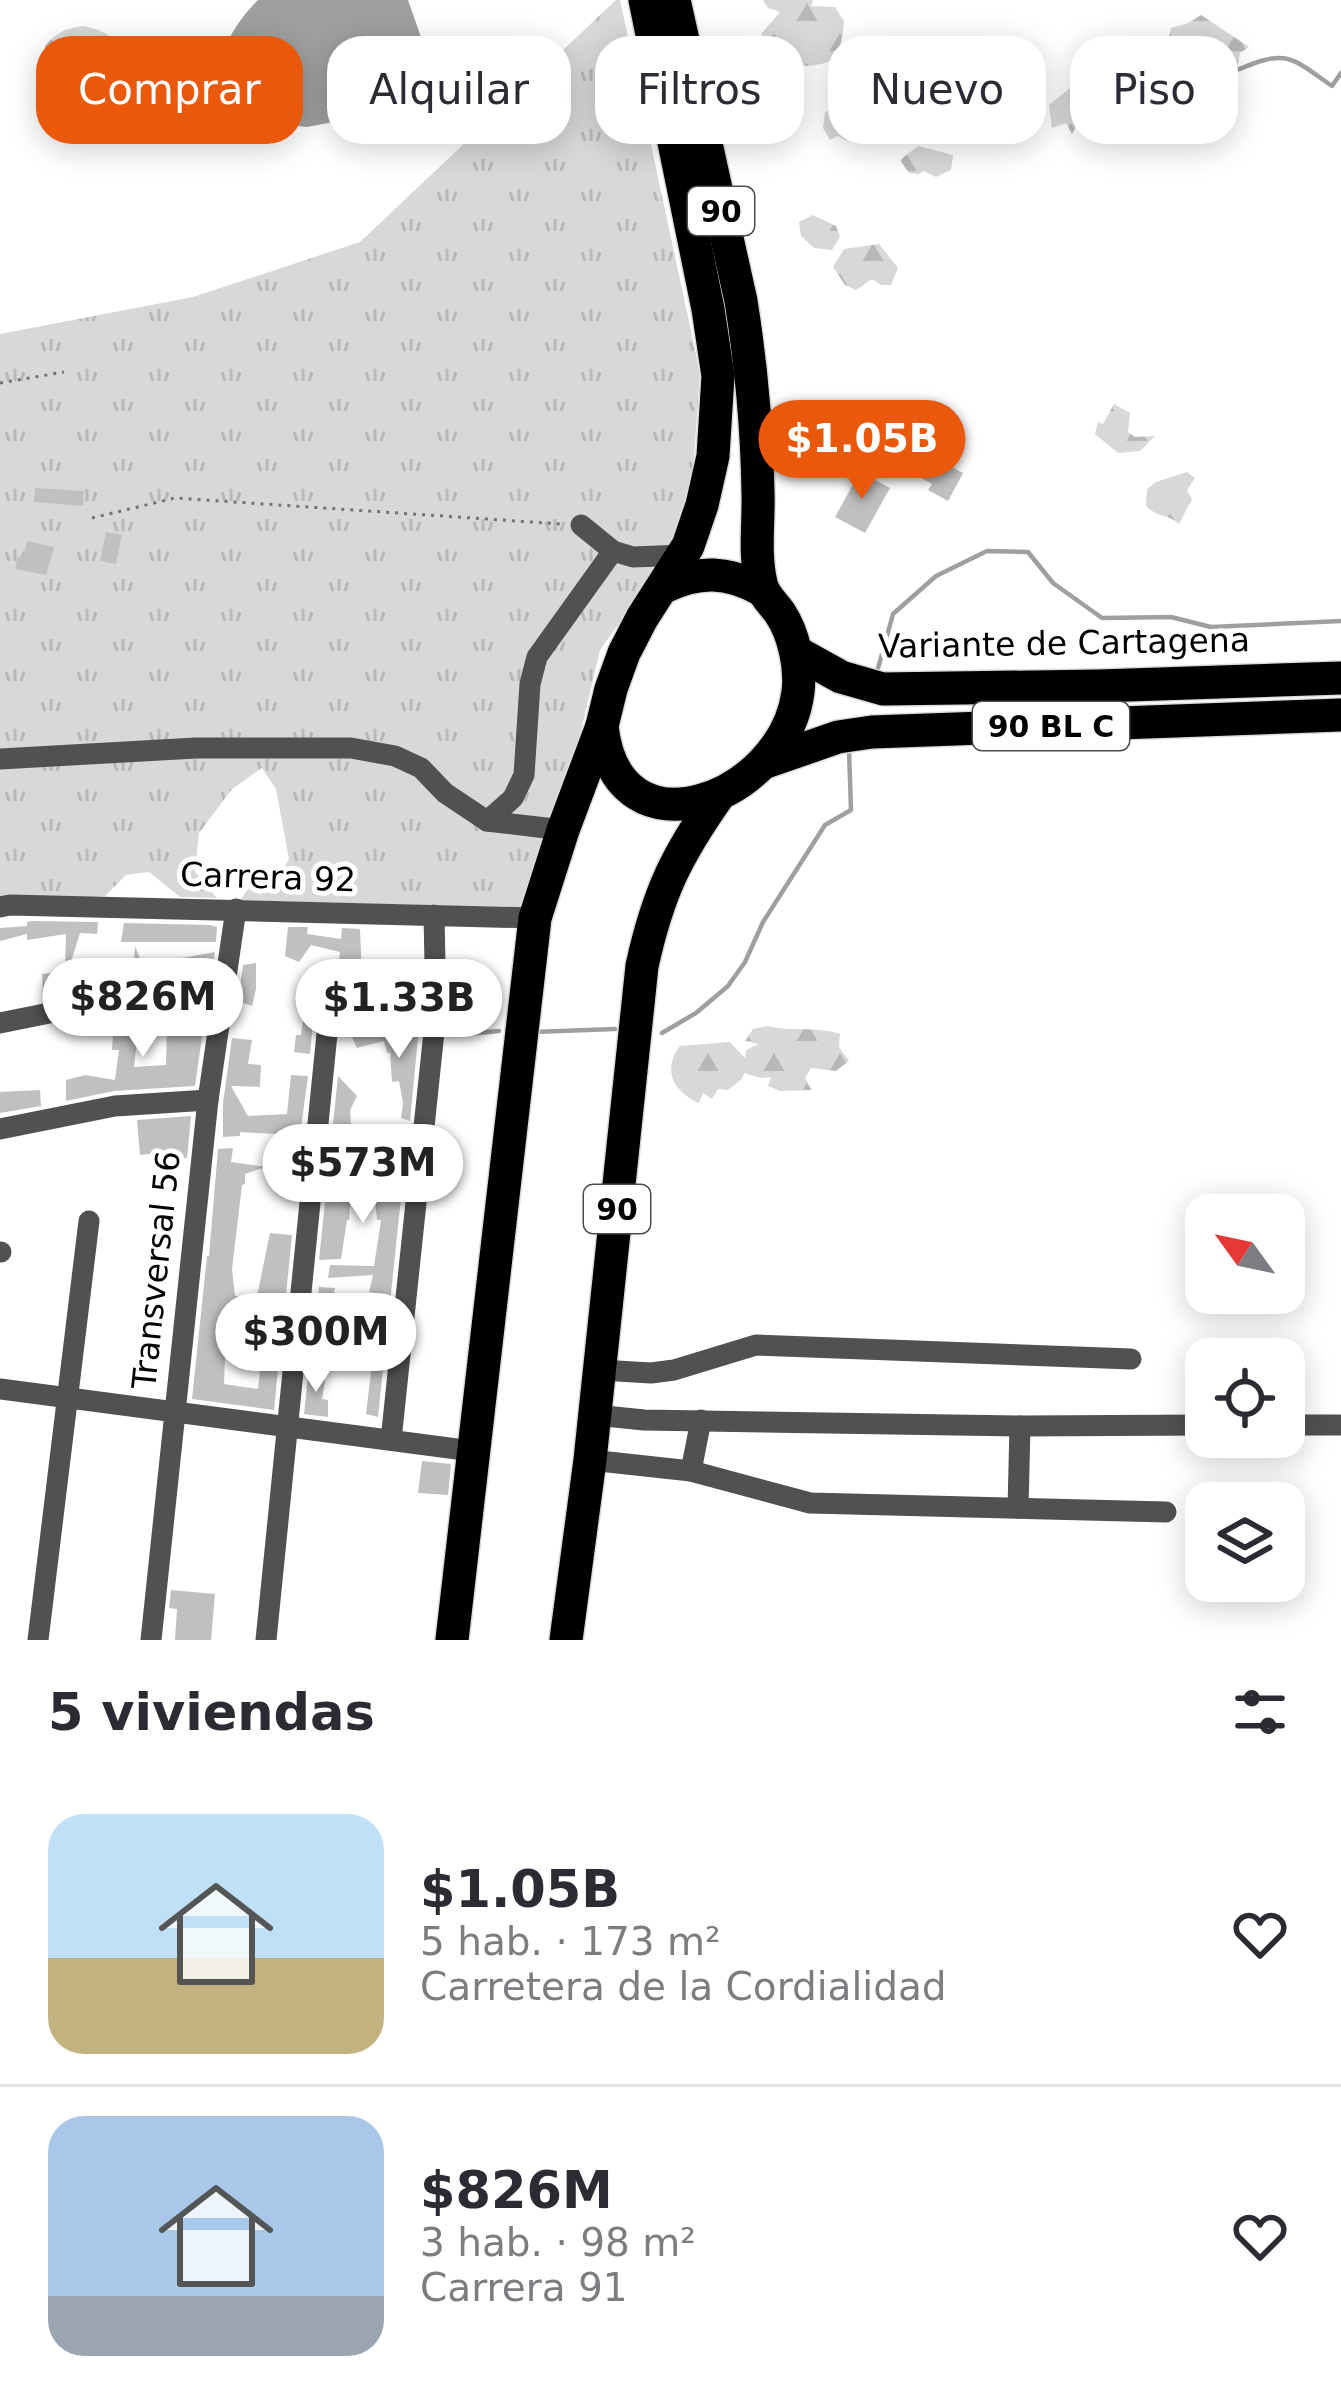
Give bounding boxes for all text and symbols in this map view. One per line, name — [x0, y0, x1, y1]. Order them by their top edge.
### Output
chip: Comprar — [36, 36, 303, 144]
chip: Alquilar — [327, 36, 571, 144]
chip: Filtros — [595, 36, 804, 144]
chip: Nuevo — [828, 36, 1046, 144]
chip: Piso — [1070, 36, 1238, 144]
road number: 90 — [688, 187, 754, 235]
pin: $1.05B — [764, 400, 960, 502]
text: $1.05B — [785, 416, 939, 461]
street label: Variante de Cartagena — [878, 620, 1250, 666]
road number: 90 BL C — [973, 702, 1129, 750]
street label: Carrera 92 — [180, 854, 356, 900]
pin: $826M — [59, 958, 227, 1060]
pin: $1.33B — [301, 959, 497, 1061]
text: $826M — [69, 974, 217, 1019]
text: $1.33B — [322, 975, 476, 1020]
pin: $573M — [279, 1124, 447, 1226]
text: $573M — [289, 1140, 437, 1185]
street label: Transversal 56 — [124, 1149, 188, 1392]
road number: 90 — [584, 1185, 650, 1233]
north arrow — [1185, 1194, 1305, 1314]
map controls — [1185, 1194, 1305, 1602]
pin: $300M — [232, 1293, 400, 1395]
text: $300M — [242, 1309, 390, 1354]
button: locate — [1185, 1338, 1305, 1458]
button: layers — [1185, 1482, 1305, 1602]
icon: filters — [1227, 1679, 1293, 1745]
text: 5 viviendas — [48, 1683, 375, 1742]
text: $1.05B — [420, 1860, 620, 1919]
icon: home — [144, 1862, 288, 2006]
icon: heart — [1227, 1901, 1293, 1967]
text: 5 hab. · 173 m² — [420, 1919, 721, 1964]
text: Carretera de la Cordialidad — [420, 1964, 947, 2009]
text: $826M — [420, 2161, 613, 2220]
icon: home — [144, 2164, 288, 2308]
icon: heart — [1227, 2203, 1293, 2269]
text: 3 hab. · 98 m² — [420, 2220, 696, 2265]
text: Carrera 91 — [420, 2265, 628, 2310]

